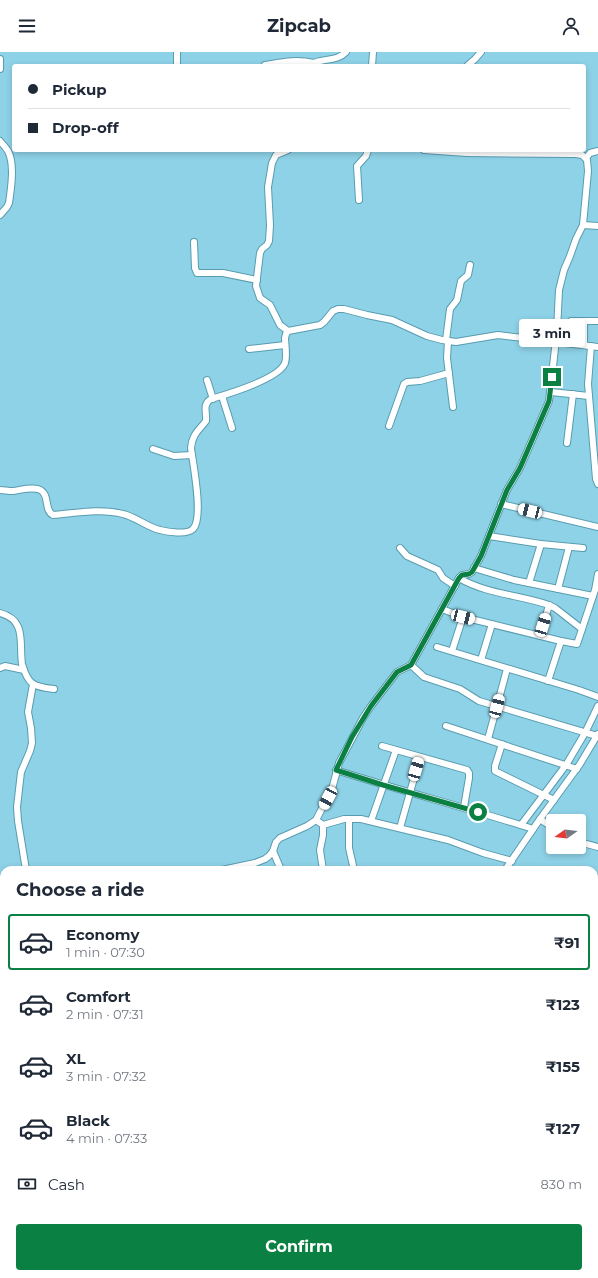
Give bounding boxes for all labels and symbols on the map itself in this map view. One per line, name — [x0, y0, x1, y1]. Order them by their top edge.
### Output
callout: 3 min — [519, 319, 585, 347]
route end — [543, 368, 561, 386]
car — [517, 502, 543, 520]
car — [450, 608, 476, 626]
car — [534, 612, 552, 638]
car — [488, 693, 506, 719]
car — [407, 756, 425, 782]
car — [317, 785, 339, 811]
route start — [469, 803, 487, 821]
north arrow — [546, 814, 586, 854]

